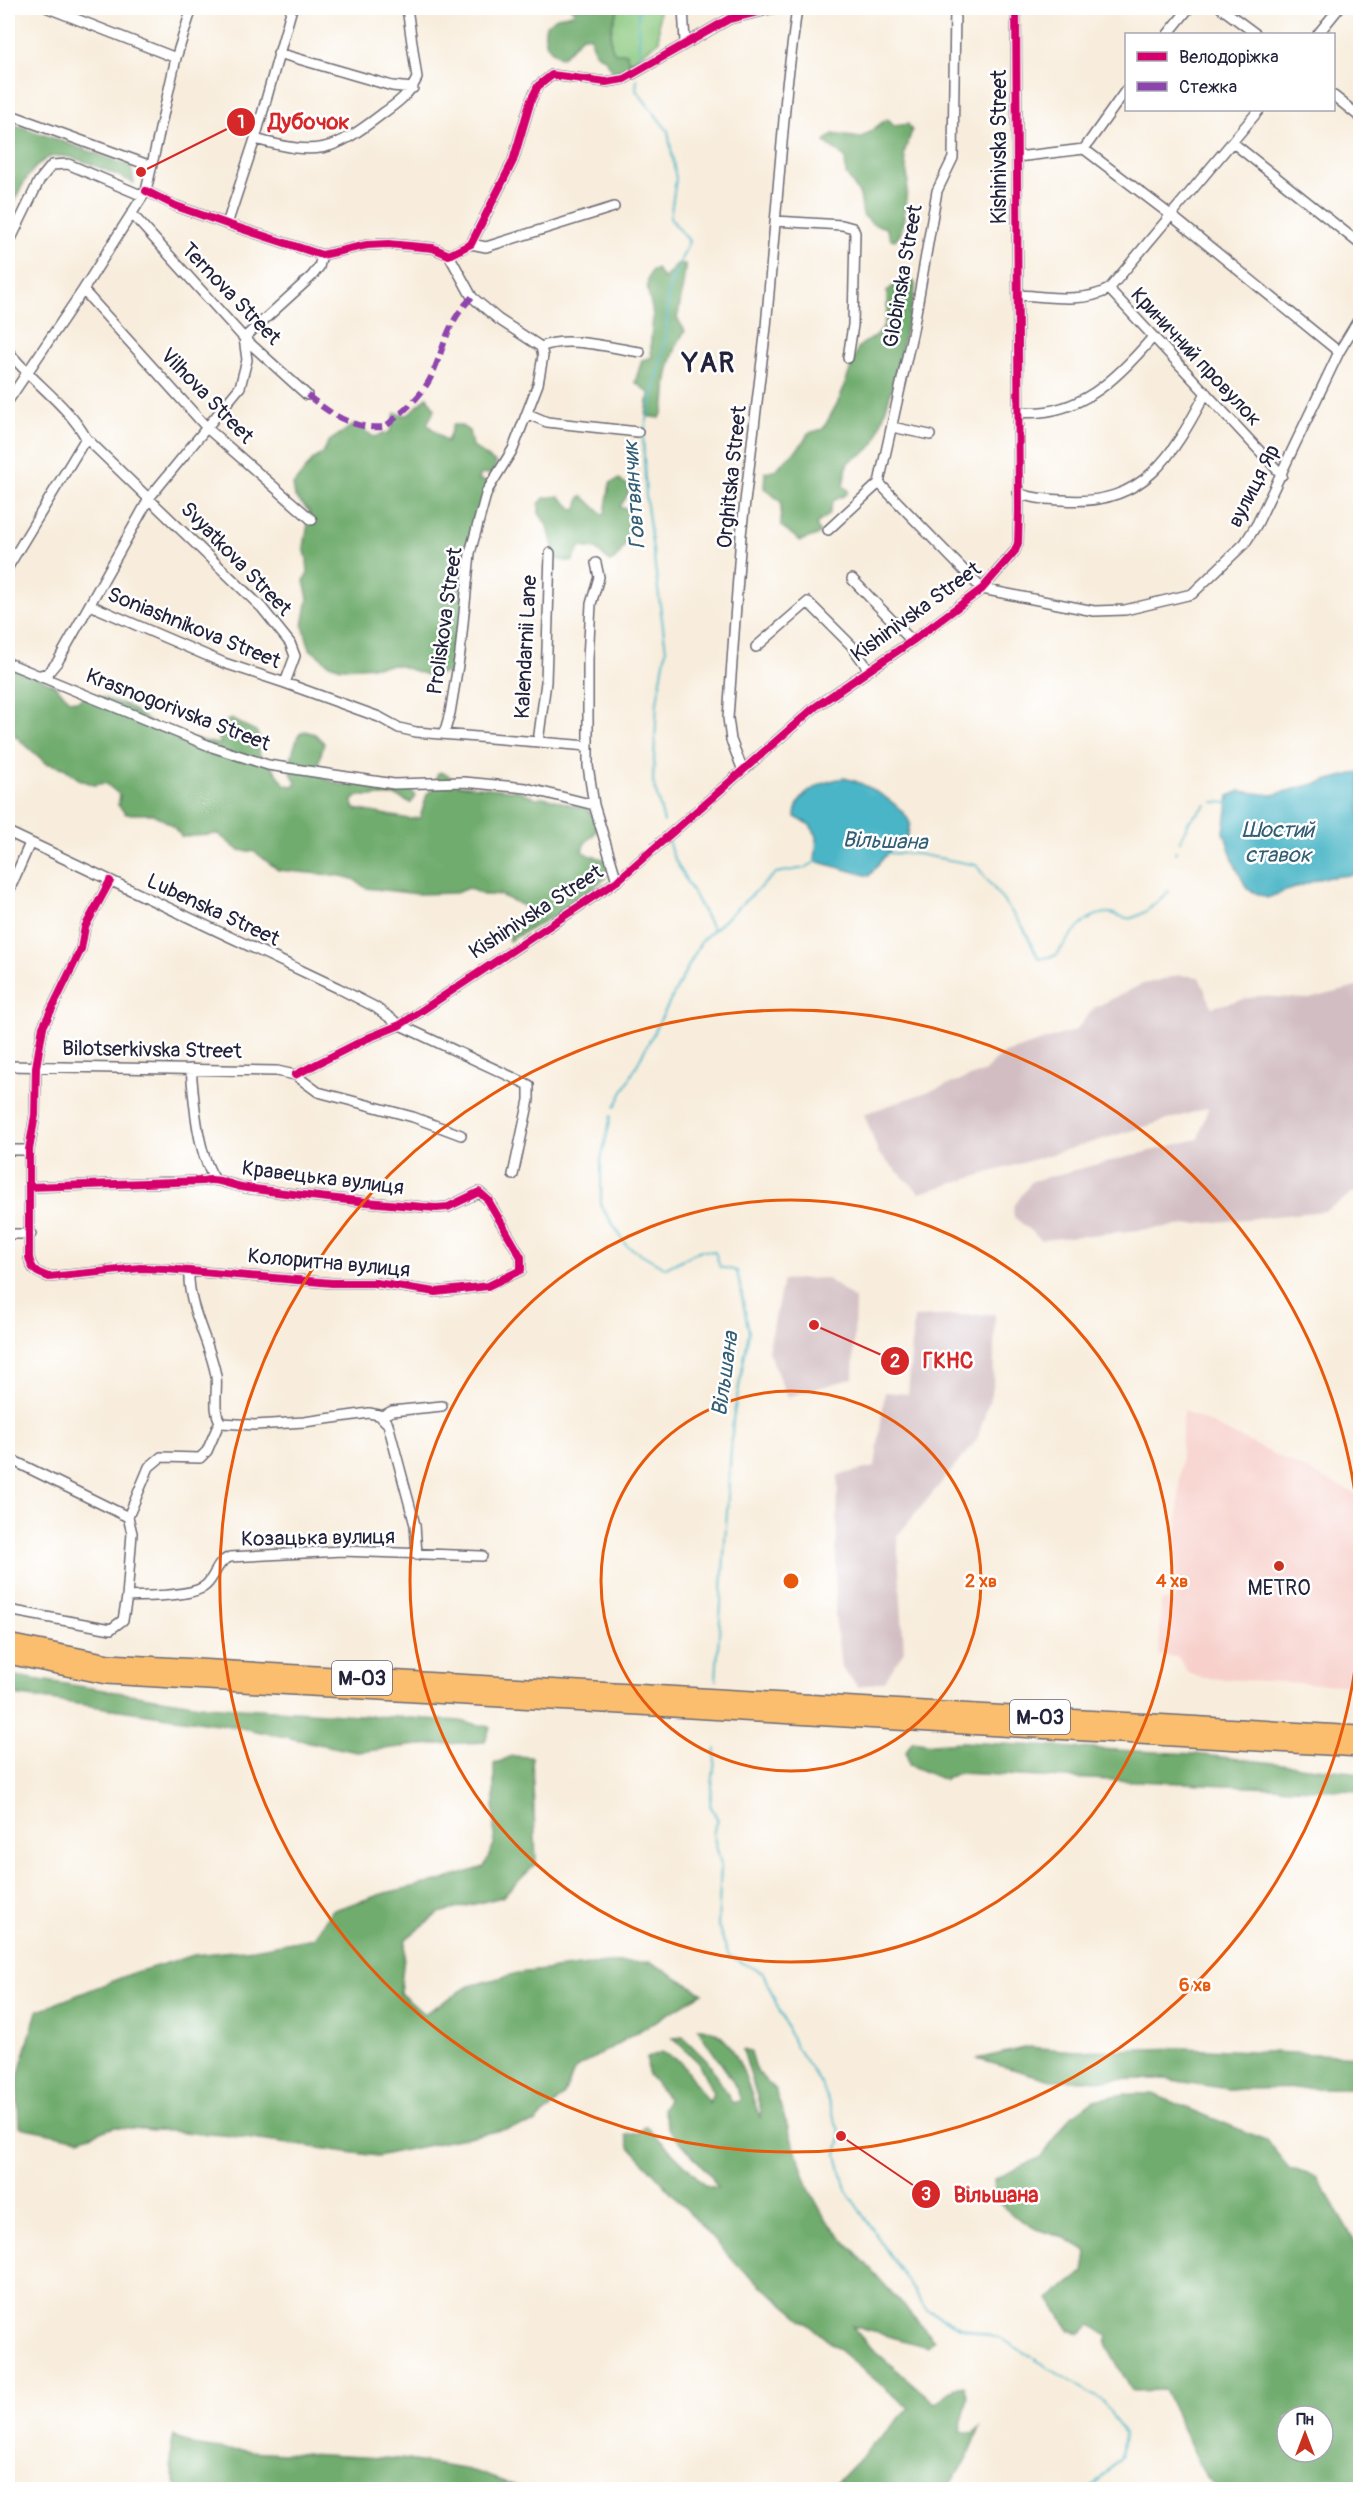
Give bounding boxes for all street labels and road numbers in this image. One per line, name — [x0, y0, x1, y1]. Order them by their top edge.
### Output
street label: Kishinivska Street — [986, 69, 1013, 224]
street label: Globinska Street — [877, 202, 929, 350]
street label: Ternova Street — [175, 237, 287, 351]
street label: Криничний провулок — [1125, 282, 1268, 432]
street label: Vilhova Street — [155, 342, 260, 450]
street label: Orghitska Street — [711, 404, 753, 550]
street label: вулиця Яр — [1222, 440, 1286, 532]
street label: Svyatkova Street — [175, 496, 298, 622]
street label: Proliskova Street — [421, 545, 469, 696]
street label: Kishinivska Street — [846, 555, 987, 668]
street label: Kalendarnii Lane — [509, 574, 543, 720]
street label: Soniashnikova Street — [103, 581, 285, 675]
street label: Krasnogorivska Street — [82, 662, 275, 758]
street label: Kishinivska Street — [464, 858, 609, 965]
street label: Lubenska Street — [142, 867, 284, 953]
street label: Bilotserkivska Street — [62, 1035, 243, 1065]
street label: Кравецька вулиця — [240, 1155, 406, 1201]
street label: Колоритна вулиця — [247, 1242, 411, 1284]
street label: Козацька вулиця — [241, 1523, 395, 1553]
road number: М-03 — [332, 1661, 392, 1695]
road number: М-03 — [1010, 1700, 1070, 1734]

